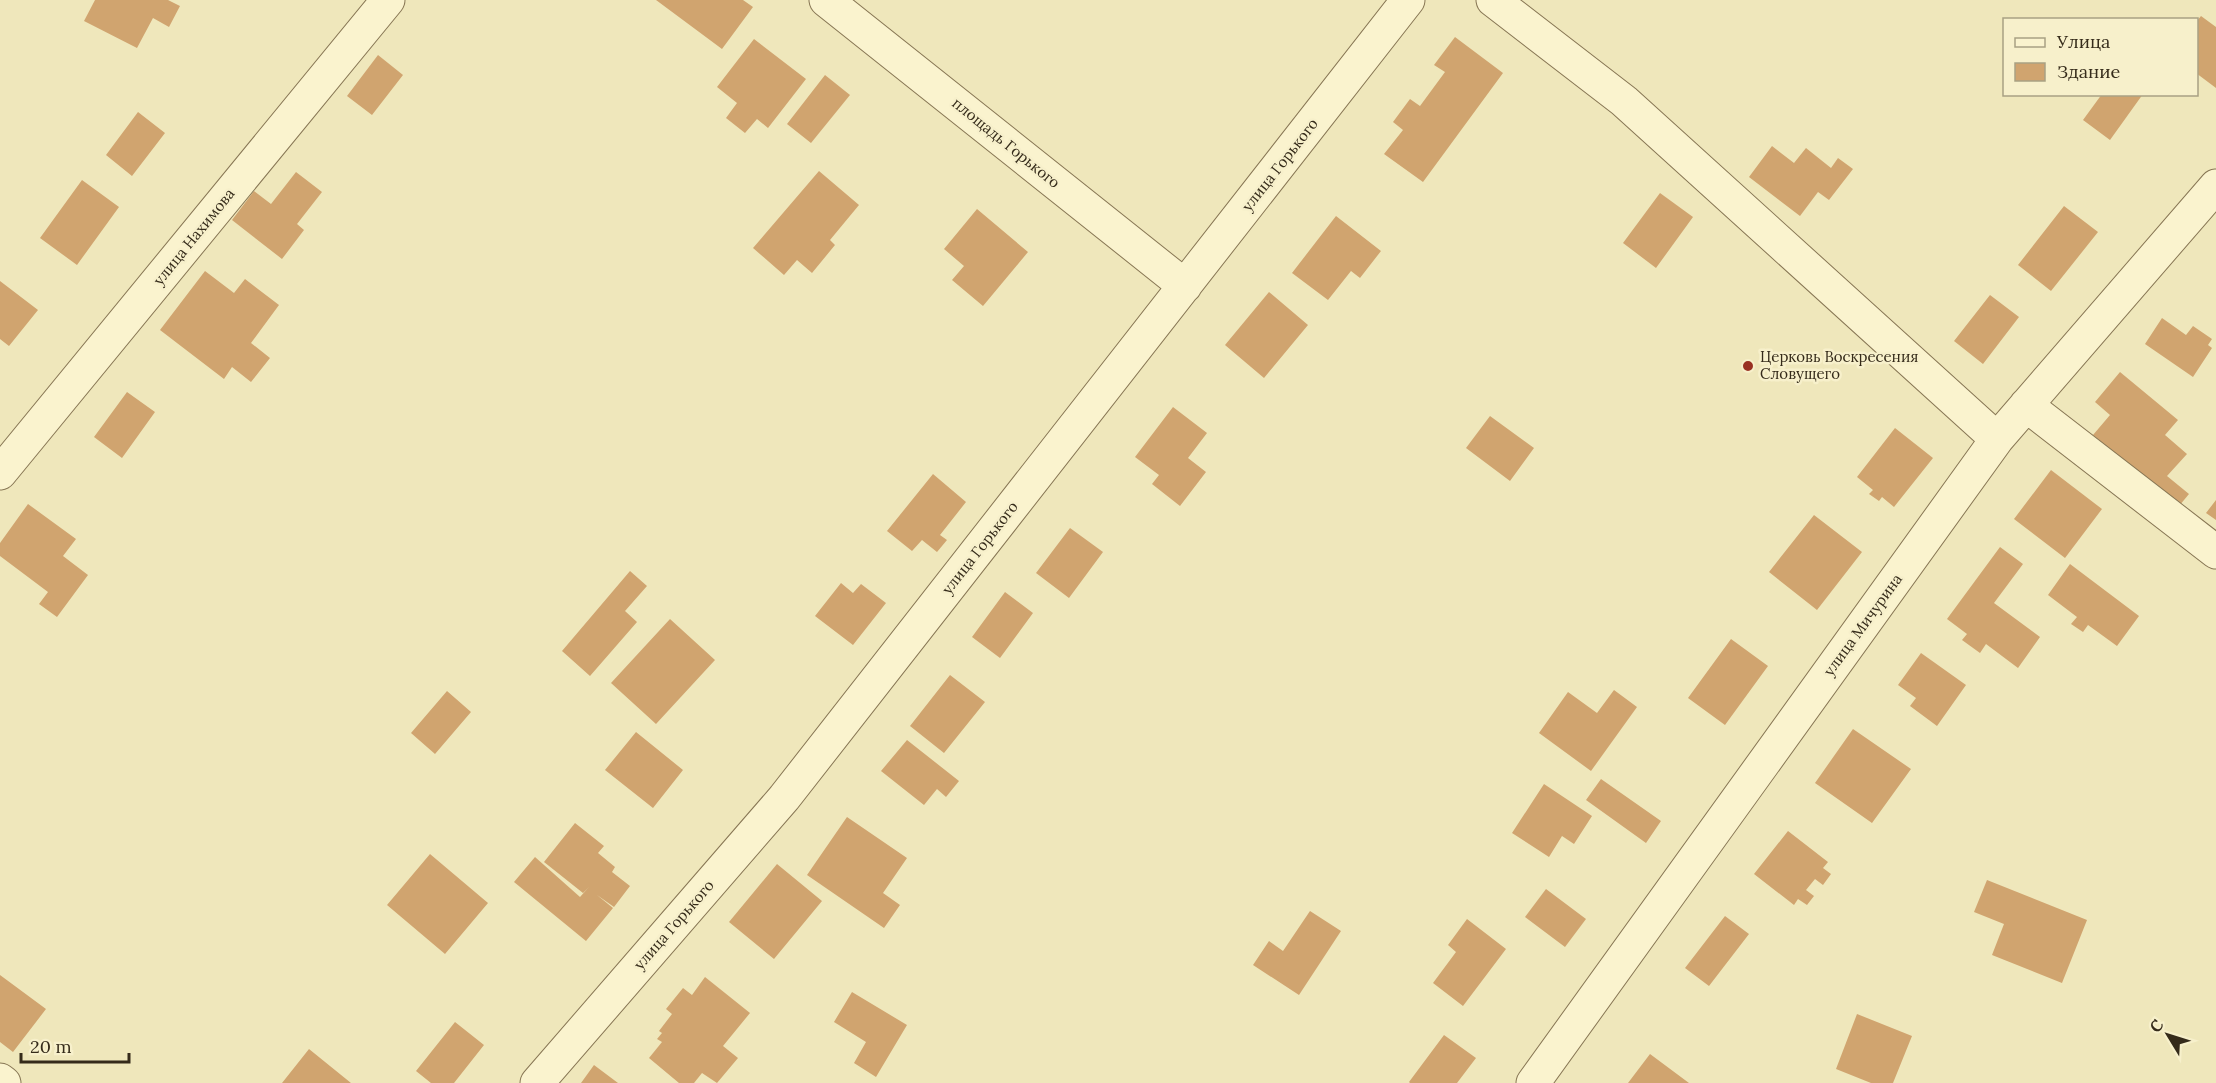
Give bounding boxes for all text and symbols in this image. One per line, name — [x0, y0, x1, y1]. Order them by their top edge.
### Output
legend — [2003, 18, 2198, 96]
text: Улица — [2056, 30, 2110, 53]
text: Здание — [2057, 60, 2120, 83]
street label: площадь Горького — [949, 93, 1064, 192]
street label: улица Горького — [1237, 114, 1322, 215]
street label: улица Нахимова — [149, 184, 239, 289]
place label: Церковь Воскресения Словущего — [1760, 347, 1919, 383]
marker: Церковь Воскресения Словущего — [1741, 359, 1755, 373]
street label: улица Горького — [937, 497, 1022, 598]
street label: улица Мичурина — [1819, 570, 1906, 680]
street label: улица Горького — [629, 876, 718, 973]
north arrow — [2138, 1005, 2198, 1065]
text: С — [2145, 1015, 2167, 1036]
scale bar — [21, 1026, 129, 1064]
text: 20 m — [30, 1035, 72, 1058]

